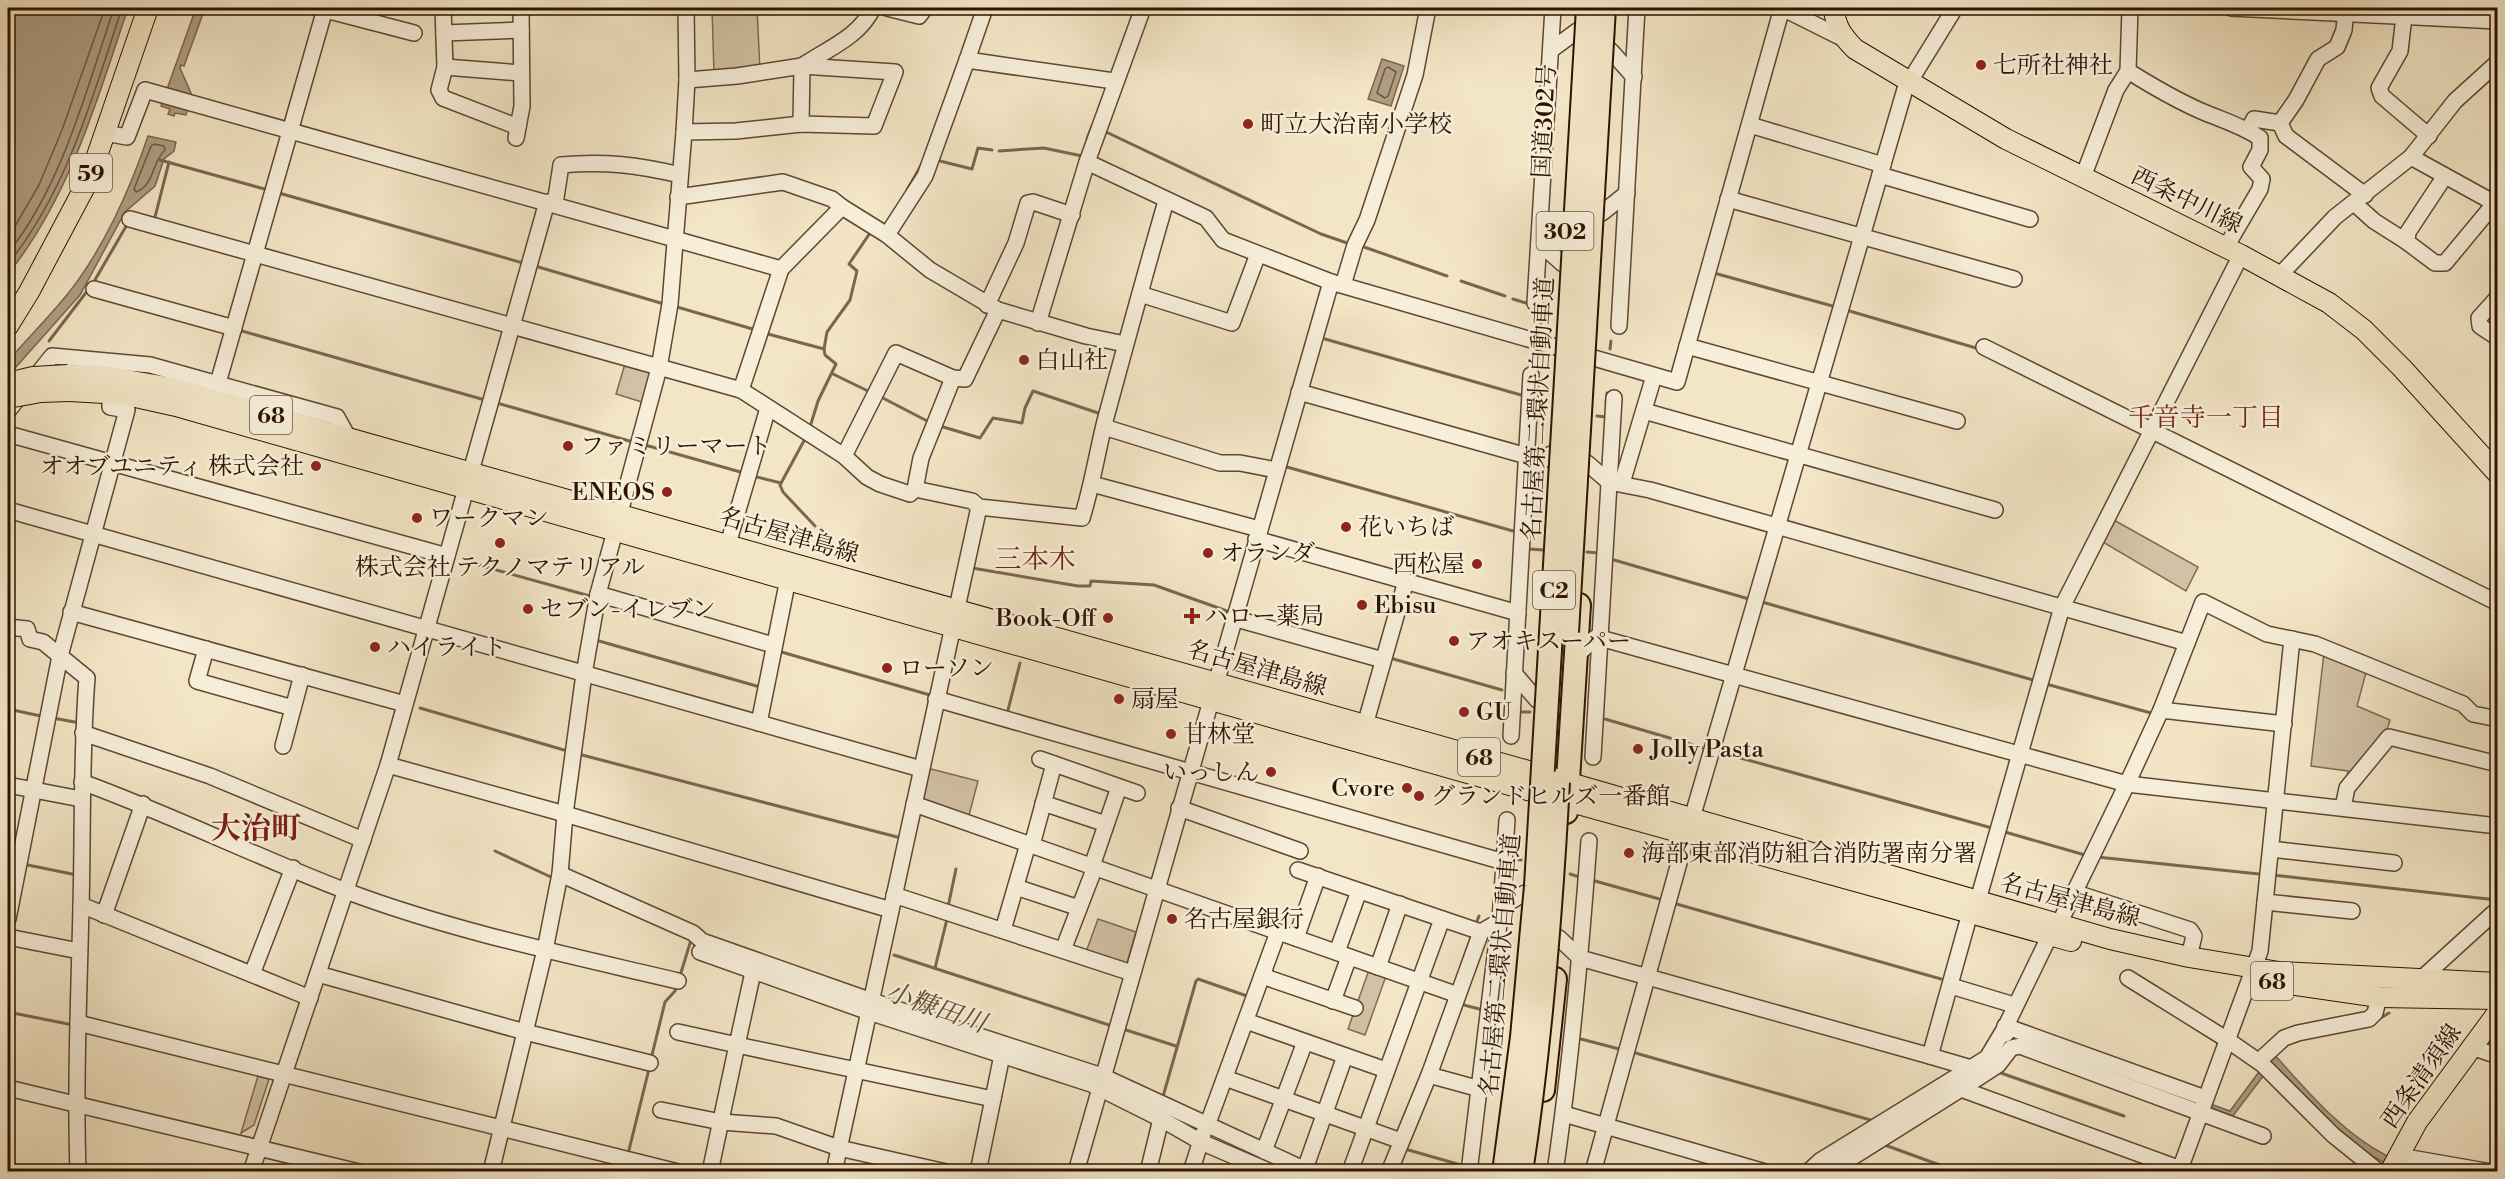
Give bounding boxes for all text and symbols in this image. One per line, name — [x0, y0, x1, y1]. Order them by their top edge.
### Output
place label: 七所社神社 — [1993, 51, 2113, 81]
marker: 七所社神社 — [1974, 58, 1988, 72]
street label: 国道302号 — [1527, 63, 1563, 179]
place label: 町立大治南小学校 — [1260, 110, 1452, 140]
marker: 町立大治南小学校 — [1241, 117, 1255, 131]
road number: 59 — [70, 154, 112, 192]
street label: 西条中川線 — [2126, 161, 2247, 241]
road number: 302 — [1536, 212, 1594, 250]
street label: 名古屋第二環状自動車道 — [1517, 276, 1561, 542]
place label: 白山社 — [1036, 346, 1108, 376]
marker: 白山社 — [1017, 353, 1031, 367]
road number: 68 — [250, 396, 292, 434]
district label: 千音寺一丁目 — [2128, 402, 2284, 434]
place label: ファミリーマート — [580, 432, 772, 462]
marker: ファミリーマート — [561, 439, 575, 453]
place label: オオブユニティ 株式会社 — [40, 452, 304, 482]
marker: オオブユニティ 株式会社 — [309, 459, 323, 473]
place label: ENEOS — [572, 478, 655, 508]
marker: ENEOS — [660, 485, 674, 499]
street label: 名古屋津島線 — [715, 502, 862, 570]
place label: ワークマン — [429, 504, 549, 534]
marker: ワークマン — [410, 511, 424, 525]
place label: 花いちば — [1358, 513, 1454, 543]
marker: 花いちば — [1339, 520, 1353, 534]
marker: 株式会社 テクノマテリアル — [493, 536, 507, 550]
place label: オランダ — [1220, 539, 1315, 569]
district label: 三本木 — [995, 543, 1076, 577]
marker: オランダ — [1201, 546, 1215, 560]
place label: 西松屋 — [1393, 550, 1465, 580]
place label: 株式会社 テクノマテリアル — [355, 553, 645, 583]
marker: 西松屋 — [1470, 557, 1484, 571]
road number: C2 — [1533, 571, 1575, 609]
place label: Ebisu — [1374, 591, 1437, 621]
place label: セブン-イレブン — [540, 595, 716, 625]
marker: Ebisu — [1355, 598, 1369, 612]
marker: セブン-イレブン — [521, 602, 535, 616]
place label: ハロー薬局 — [1204, 602, 1324, 632]
place label: Book-Off — [995, 604, 1097, 634]
marker: ハロー薬局 — [1185, 609, 1199, 623]
marker: Book-Off — [1101, 611, 1115, 625]
place label: アオキスーパー — [1466, 627, 1631, 657]
place label: ハイライト — [387, 633, 506, 663]
marker: アオキスーパー — [1447, 634, 1461, 648]
street label: 名古屋津島線 — [1183, 635, 1330, 703]
marker: ハイライト — [368, 640, 382, 654]
place label: ローソン — [899, 654, 994, 684]
marker: ローソン — [880, 661, 894, 675]
place label: 扇屋 — [1131, 685, 1179, 715]
marker: 扇屋 — [1112, 692, 1126, 706]
place label: GU — [1476, 698, 1512, 728]
marker: GU — [1457, 705, 1471, 719]
place label: 甘林堂 — [1183, 720, 1255, 750]
marker: 甘林堂 — [1164, 727, 1178, 741]
place label: Jolly Pasta — [1649, 735, 1765, 765]
road number: 68 — [1458, 738, 1500, 776]
marker: Jolly Pasta — [1631, 742, 1645, 756]
place label: いっしん — [1163, 758, 1259, 788]
marker: いっしん — [1264, 765, 1278, 779]
place label: Cvore — [1331, 774, 1395, 804]
marker: Cvore — [1400, 781, 1414, 795]
place label: グランドヒルズ一番館 — [1431, 782, 1670, 812]
marker: グランドヒルズ一番館 — [1412, 789, 1426, 803]
district label: 大治町 — [211, 810, 301, 848]
street label: 名古屋第二環状自動車道 — [1475, 832, 1527, 1098]
place label: 海部東部消防組合消防署南分署 — [1641, 839, 1977, 869]
marker: 海部東部消防組合消防署南分署 — [1622, 846, 1636, 860]
street label: 名古屋津島線 — [1996, 868, 2143, 934]
place label: 名古屋銀行 — [1184, 905, 1304, 935]
marker: 名古屋銀行 — [1165, 912, 1179, 926]
road number: 68 — [2251, 962, 2293, 1000]
water label: 小糠田川 — [881, 976, 993, 1041]
street label: 西条清須線 — [2375, 1019, 2469, 1134]

